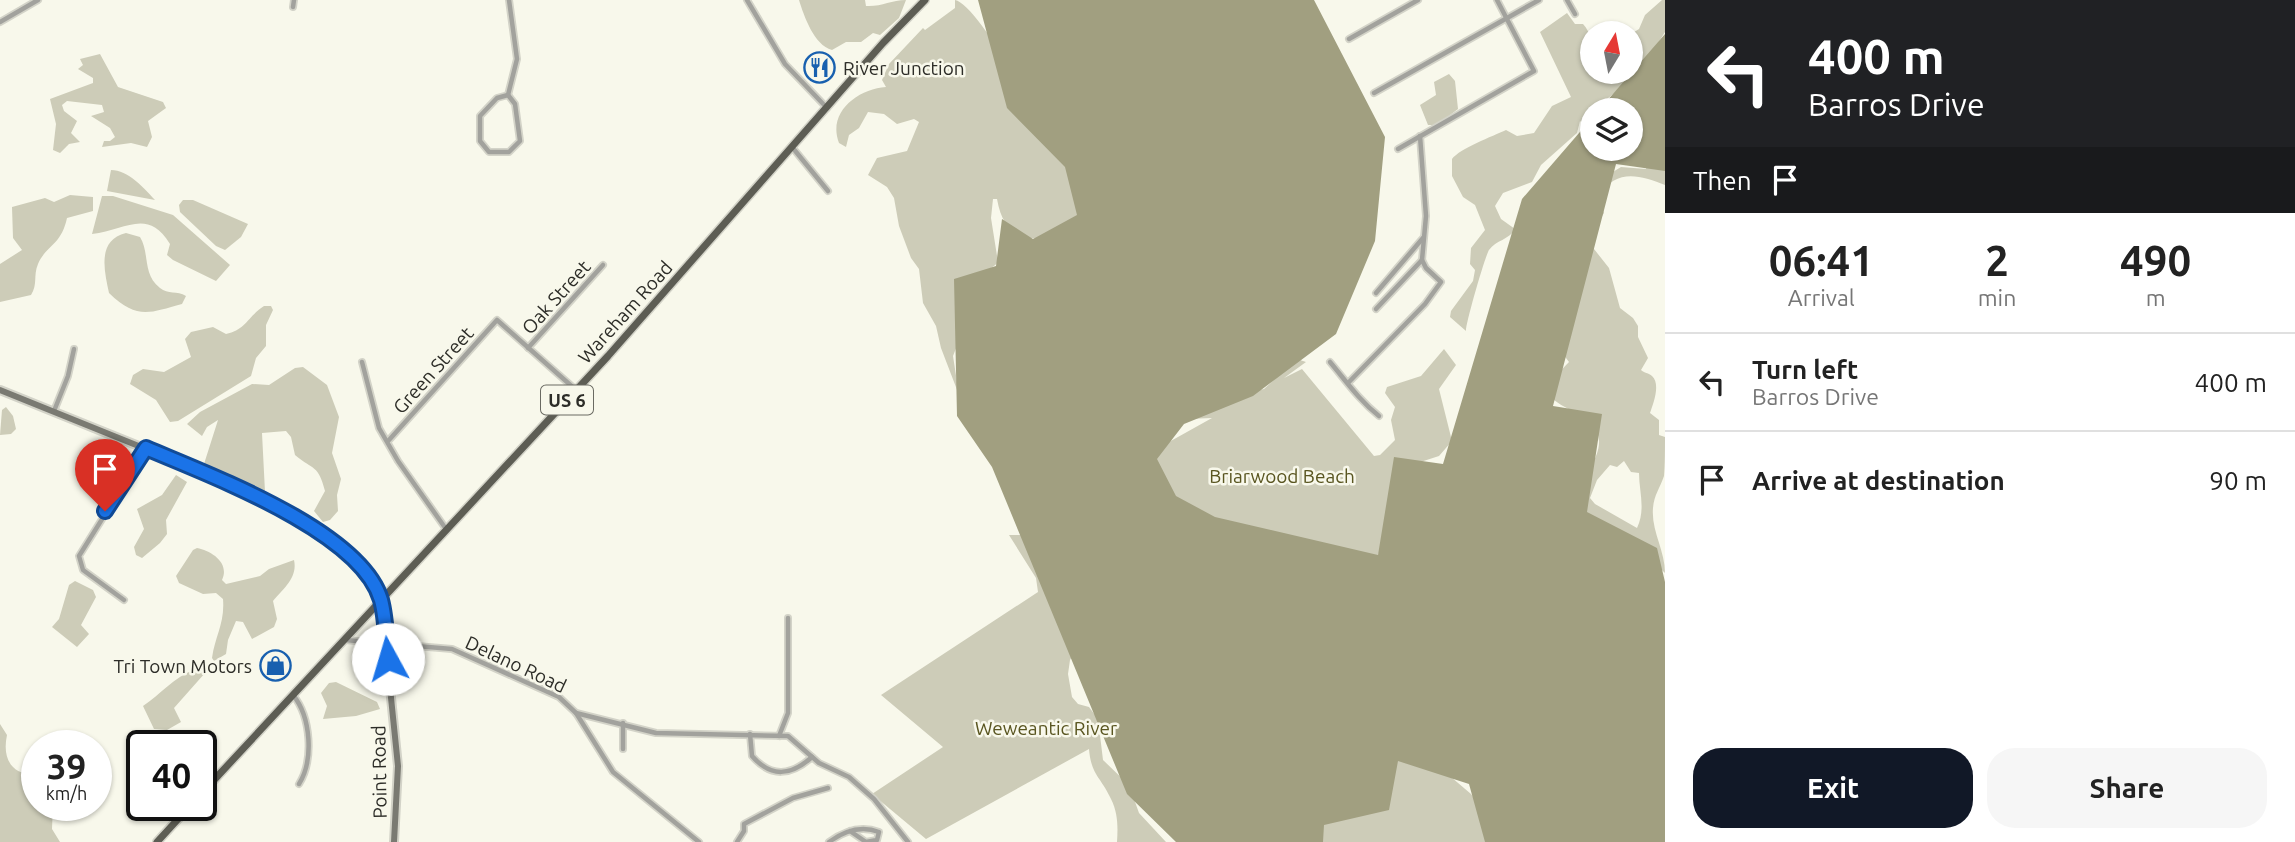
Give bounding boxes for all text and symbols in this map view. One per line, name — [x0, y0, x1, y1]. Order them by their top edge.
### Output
north arrow — [1580, 21, 1643, 84]
map controls — [1580, 21, 1643, 161]
icon: left — [1693, 28, 1784, 119]
text: 400 m — [1808, 28, 1945, 83]
restaurant icon: River Junction — [803, 51, 837, 85]
place label: River Junction — [843, 57, 965, 79]
text: Barros Drive — [1808, 86, 1985, 122]
button: layers — [1580, 98, 1643, 161]
icon: arrive — [1766, 161, 1804, 199]
text: Then — [1693, 166, 1752, 195]
text: 06:41 — [1769, 237, 1874, 284]
text: 2 — [1985, 237, 2009, 284]
text: 490 — [2120, 237, 2191, 284]
street label: Oak Street — [517, 255, 595, 338]
street label: Wareham Road — [573, 256, 677, 368]
text: Arrival — [1788, 285, 1855, 310]
text: min — [1978, 285, 2016, 310]
text: m — [2146, 285, 2166, 310]
street label: Green Street — [388, 322, 478, 418]
text: Turn left — [1752, 355, 1858, 384]
icon: left — [1693, 363, 1731, 401]
text: 400 m — [2195, 368, 2267, 397]
text: Barros Drive — [1752, 384, 1879, 409]
road number: US 6 — [541, 386, 593, 414]
pin — [75, 439, 135, 511]
icon: arrive — [86, 450, 124, 488]
icon: arrive — [1693, 461, 1731, 499]
park label: Briarwood Beach — [1209, 465, 1355, 487]
text: Arrive at destination — [1752, 466, 2005, 495]
text: 90 m — [2209, 466, 2267, 495]
position arrow — [351, 622, 425, 696]
street label: Delano Road — [462, 631, 570, 697]
shop icon: Tri Town Motors — [258, 649, 292, 683]
place label: Tri Town Motors — [114, 655, 252, 677]
park label: Weweantic River — [975, 717, 1117, 739]
street label: Point Road — [367, 725, 391, 819]
speed limit sign: 40 — [126, 730, 217, 821]
text: 39 — [47, 746, 86, 786]
button: Exit — [1693, 748, 1973, 828]
button: Share — [1987, 748, 2267, 828]
text: km/h — [46, 783, 87, 803]

